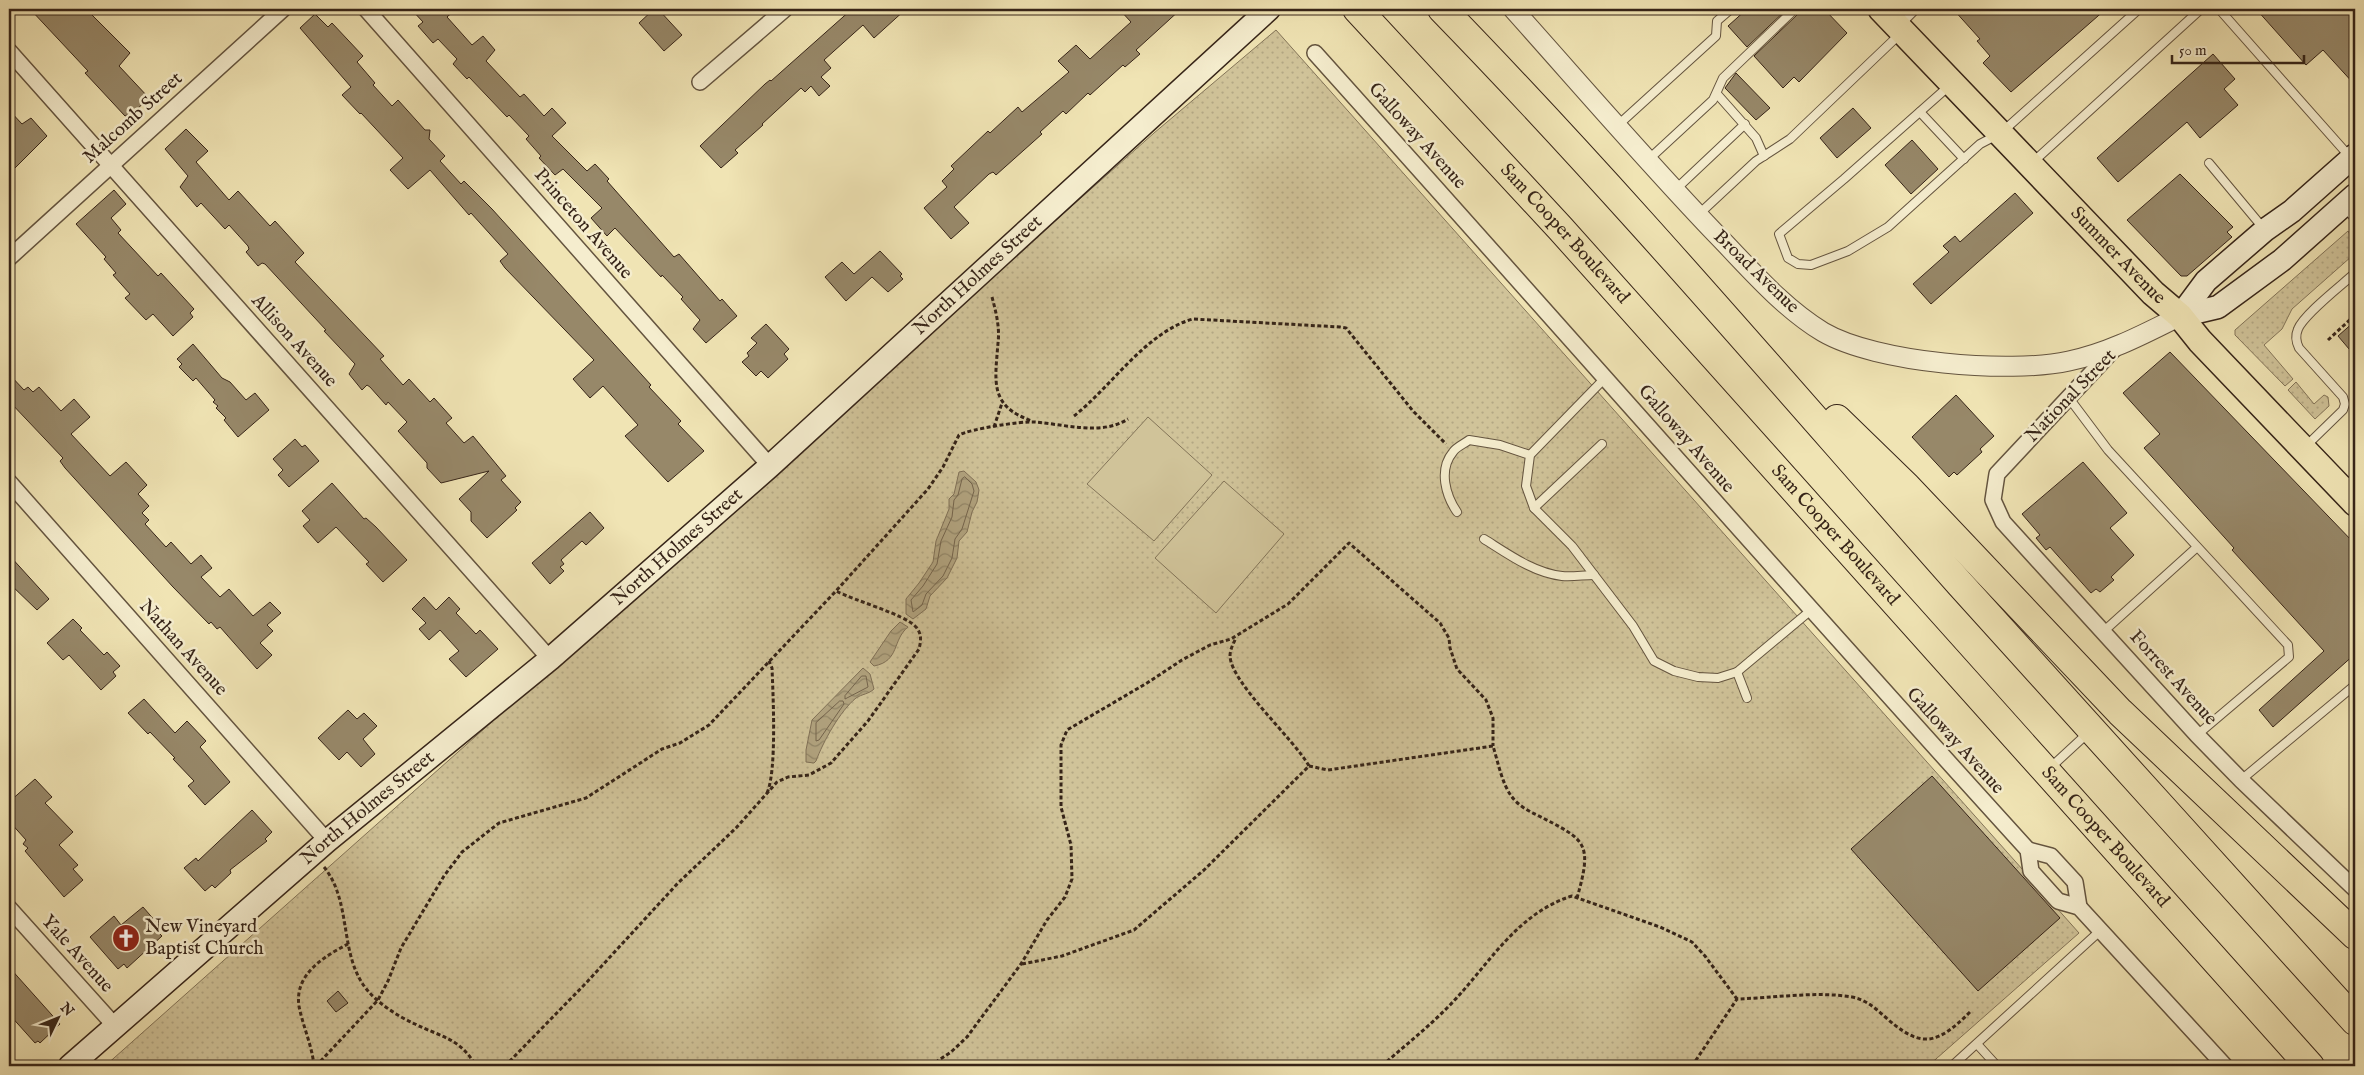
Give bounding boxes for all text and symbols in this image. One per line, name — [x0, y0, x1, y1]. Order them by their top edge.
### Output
scale bar — [2172, 32, 2304, 64]
text: 50 m — [2179, 41, 2207, 60]
street label: Malcomb Street — [78, 67, 188, 169]
street label: Galloway Avenue — [1363, 78, 1472, 195]
street label: Sam Cooper Boulevard — [1495, 159, 1635, 310]
street label: Princeton Avenue — [528, 164, 638, 285]
street label: Summer Avenue — [2065, 202, 2170, 310]
street label: North Holmes Street — [908, 210, 1048, 341]
street label: Broad Avenue — [1708, 225, 1804, 319]
street label: Allison Avenue — [245, 289, 342, 393]
street label: National Street — [2020, 344, 2122, 448]
street label: Galloway Avenue — [1632, 380, 1740, 498]
street label: Sam Cooper Boulevard — [1766, 460, 1905, 611]
street label: North Holmes Street — [607, 483, 748, 611]
street label: Nathan Avenue — [134, 595, 233, 701]
street label: Forrest Avenue — [2124, 625, 2222, 731]
street label: Galloway Avenue — [1901, 683, 2010, 800]
street label: North Holmes Street — [296, 746, 440, 870]
street label: Sam Cooper Boulevard — [2036, 762, 2175, 913]
street label: Yale Avenue — [36, 910, 118, 998]
place label: New Vineyard Baptist Church — [145, 915, 264, 961]
church icon: New Vineyard Baptist Church — [111, 923, 141, 953]
north arrow — [32, 992, 82, 1042]
text: N — [55, 999, 77, 1020]

